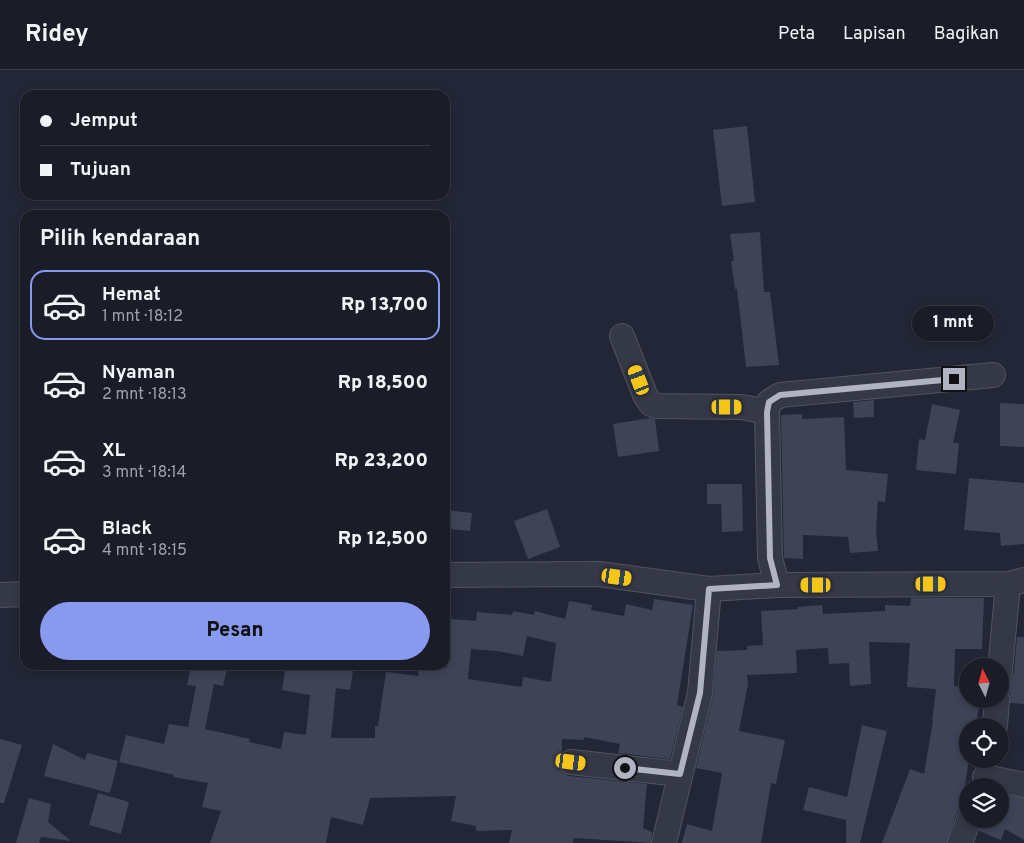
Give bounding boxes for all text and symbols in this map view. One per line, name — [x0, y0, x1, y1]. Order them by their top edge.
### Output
text: Ridey — [25, 20, 89, 50]
text: Peta — [778, 23, 815, 46]
text: Lapisan — [843, 23, 906, 46]
text: Bagikan — [934, 23, 999, 46]
text: Jemput — [70, 109, 138, 133]
text: Tujuan — [70, 158, 131, 182]
text: Pilih kendaraan — [40, 226, 200, 253]
icon: car — [42, 283, 87, 328]
text: Hemat — [102, 283, 161, 307]
text: Rp 13,700 — [341, 293, 428, 317]
callout: 1 mnt — [913, 306, 995, 342]
text: 1 mnt · 18:12 — [102, 307, 183, 327]
text: 1 mnt — [933, 313, 973, 333]
icon: car — [42, 361, 87, 406]
text: Nyaman — [102, 361, 175, 385]
car — [626, 363, 651, 397]
route end — [943, 368, 965, 390]
text: Rp 18,500 — [338, 371, 428, 395]
text: 2 mnt · 18:13 — [102, 385, 187, 405]
car — [712, 400, 742, 415]
icon: car — [42, 439, 87, 484]
text: XL — [102, 439, 125, 463]
text: Rp 23,200 — [335, 449, 428, 473]
text: 3 mnt · 18:14 — [102, 463, 186, 483]
icon: car — [42, 517, 87, 562]
text: Black — [102, 517, 152, 541]
text: Rp 12,500 — [338, 527, 428, 551]
text: 4 mnt · 18:15 — [102, 541, 187, 561]
car — [601, 567, 632, 587]
car — [916, 577, 946, 592]
car — [801, 578, 831, 593]
button: Pesan — [40, 602, 430, 660]
north arrow — [959, 658, 1009, 708]
map controls — [959, 658, 1009, 828]
button: locate — [959, 718, 1009, 768]
car — [555, 753, 586, 771]
route start — [614, 757, 636, 779]
button: layers — [959, 778, 1009, 828]

